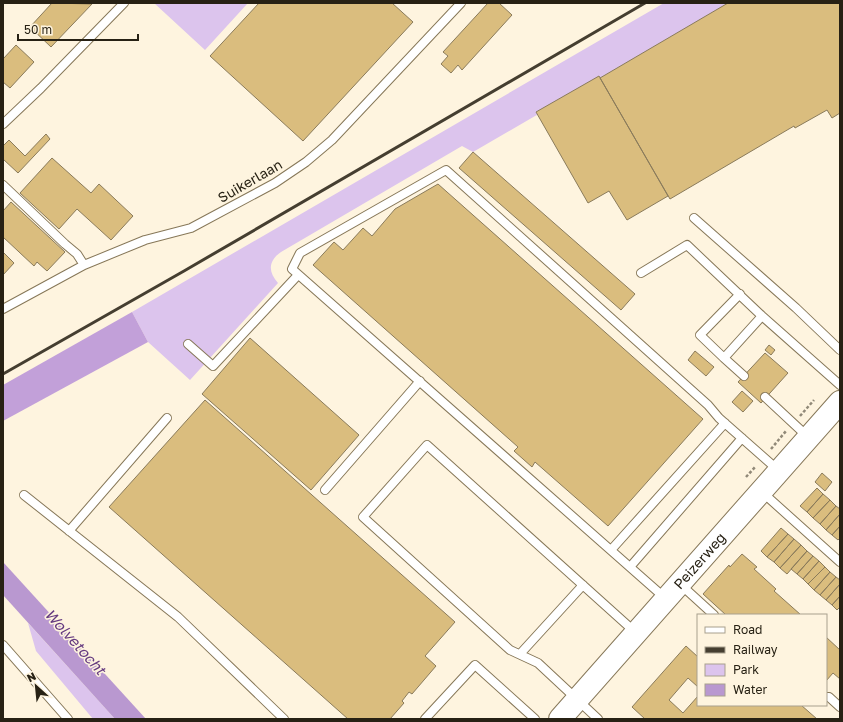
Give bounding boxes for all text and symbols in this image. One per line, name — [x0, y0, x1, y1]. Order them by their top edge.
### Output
scale bar — [18, 16, 138, 42]
text: 50 m — [24, 22, 52, 37]
street label: Suikerlaan — [215, 155, 285, 206]
street label: Peizerweg — [670, 529, 729, 592]
water label: Wolvetocht — [42, 605, 111, 679]
legend — [697, 614, 827, 706]
text: Road — [733, 622, 762, 637]
text: Railway — [733, 642, 778, 657]
text: Park — [733, 662, 759, 677]
north arrow — [16, 666, 56, 706]
text: N — [25, 669, 38, 684]
text: Water — [733, 682, 767, 697]

